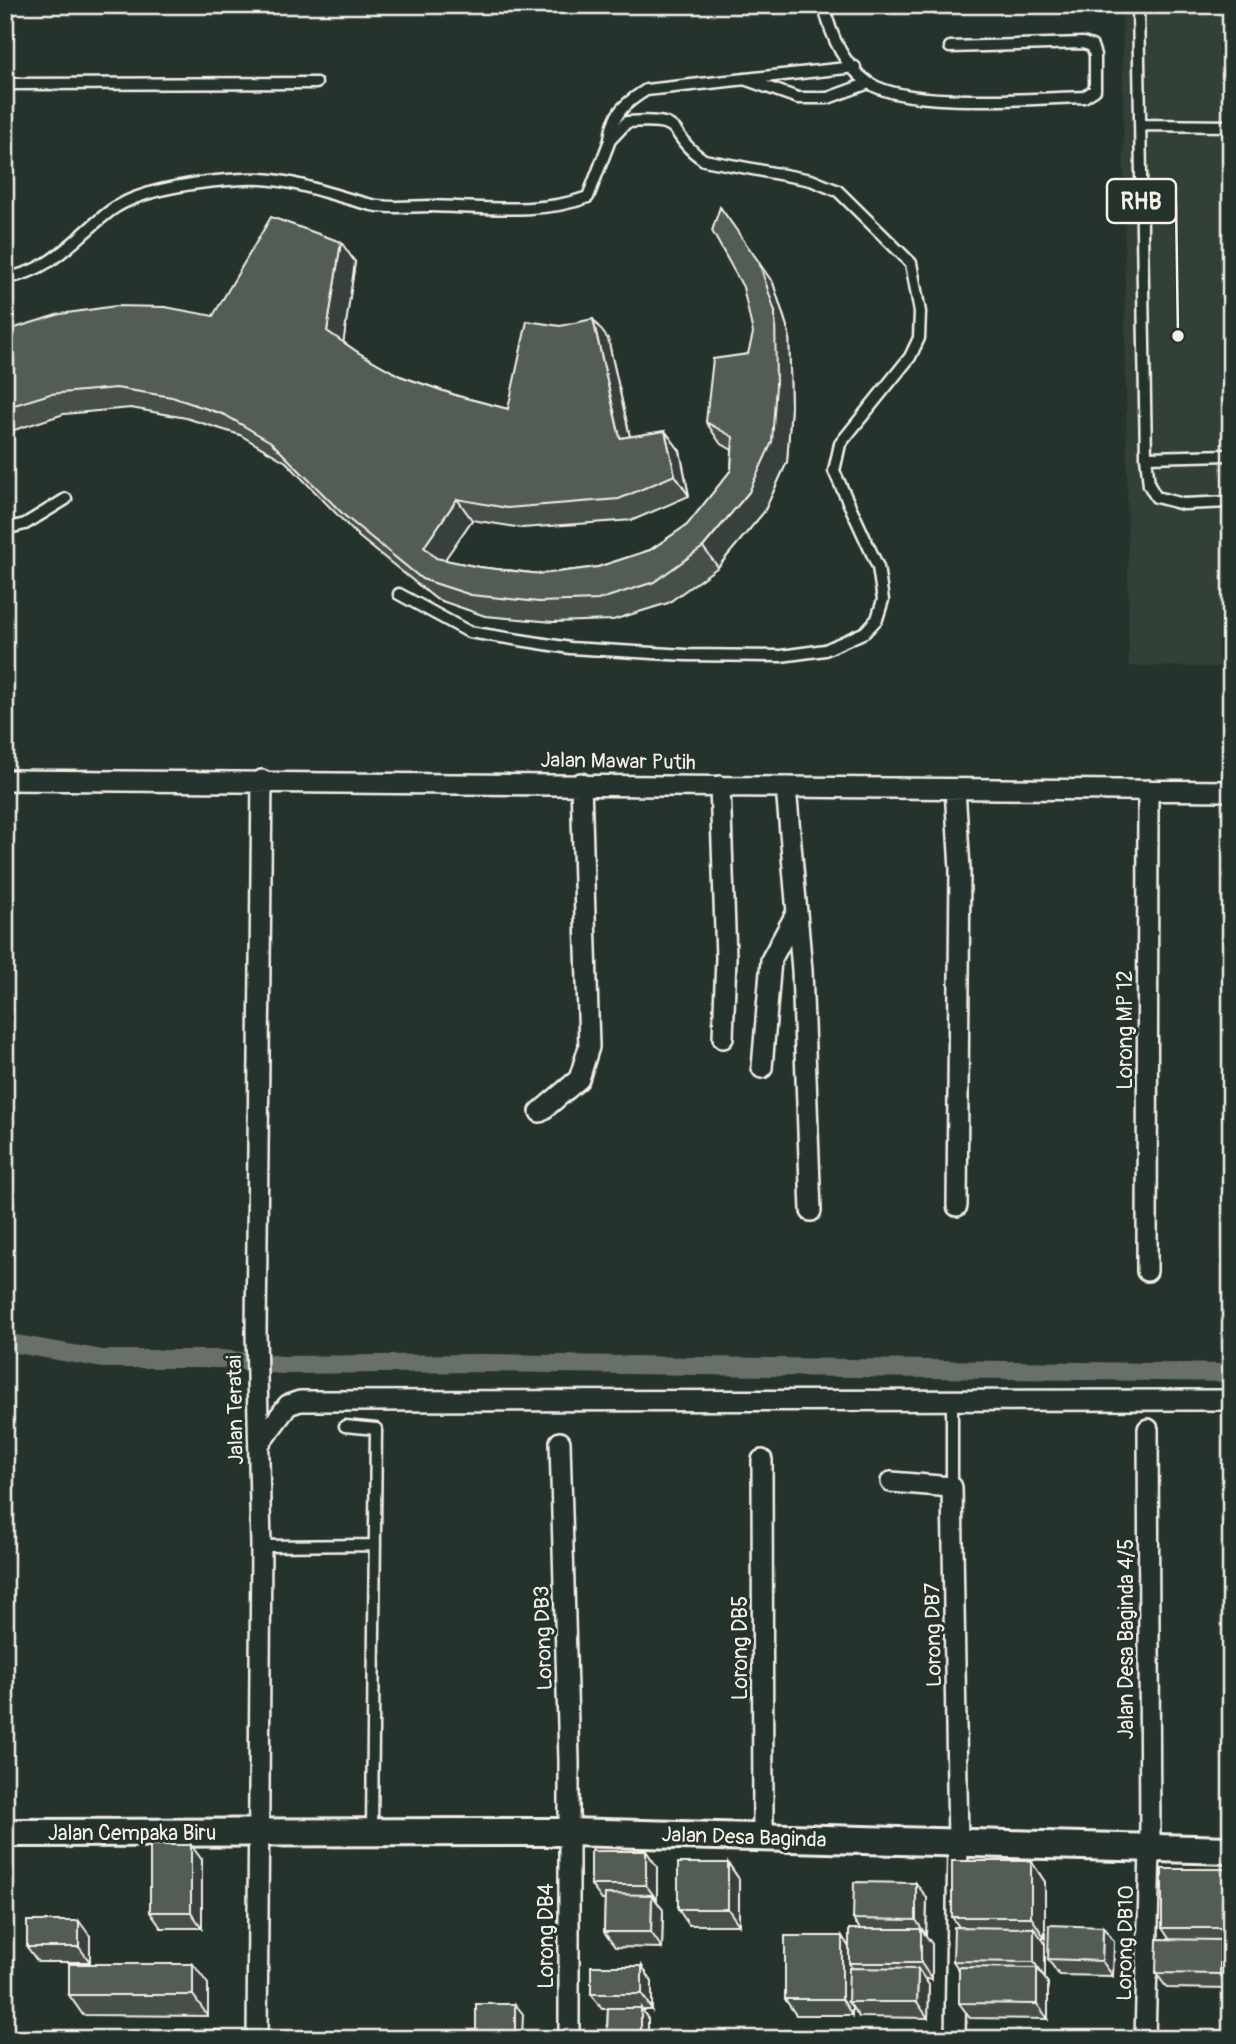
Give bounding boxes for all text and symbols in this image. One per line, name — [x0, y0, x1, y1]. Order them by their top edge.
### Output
callout: RHB — [1107, 179, 1176, 223]
text: RHB — [1121, 187, 1161, 216]
street label: Jalan Mawar Putih — [540, 747, 696, 776]
street label: Lorong MP 12 — [1112, 970, 1139, 1090]
street label: Jalan Teratai — [221, 1355, 250, 1465]
street label: Jalan Desa Baginda 4/5 — [1113, 1539, 1140, 1739]
street label: Lorong DB7 — [919, 1583, 948, 1687]
street label: Lorong DB3 — [528, 1585, 559, 1691]
street label: Lorong DB5 — [727, 1596, 754, 1700]
street label: Jalan Cempaka Biru — [48, 1820, 216, 1847]
street label: Jalan Desa Baginda — [661, 1821, 827, 1854]
street label: Lorong DB4 — [533, 1883, 560, 1989]
street label: Lorong DB10 — [1111, 1885, 1140, 2001]

